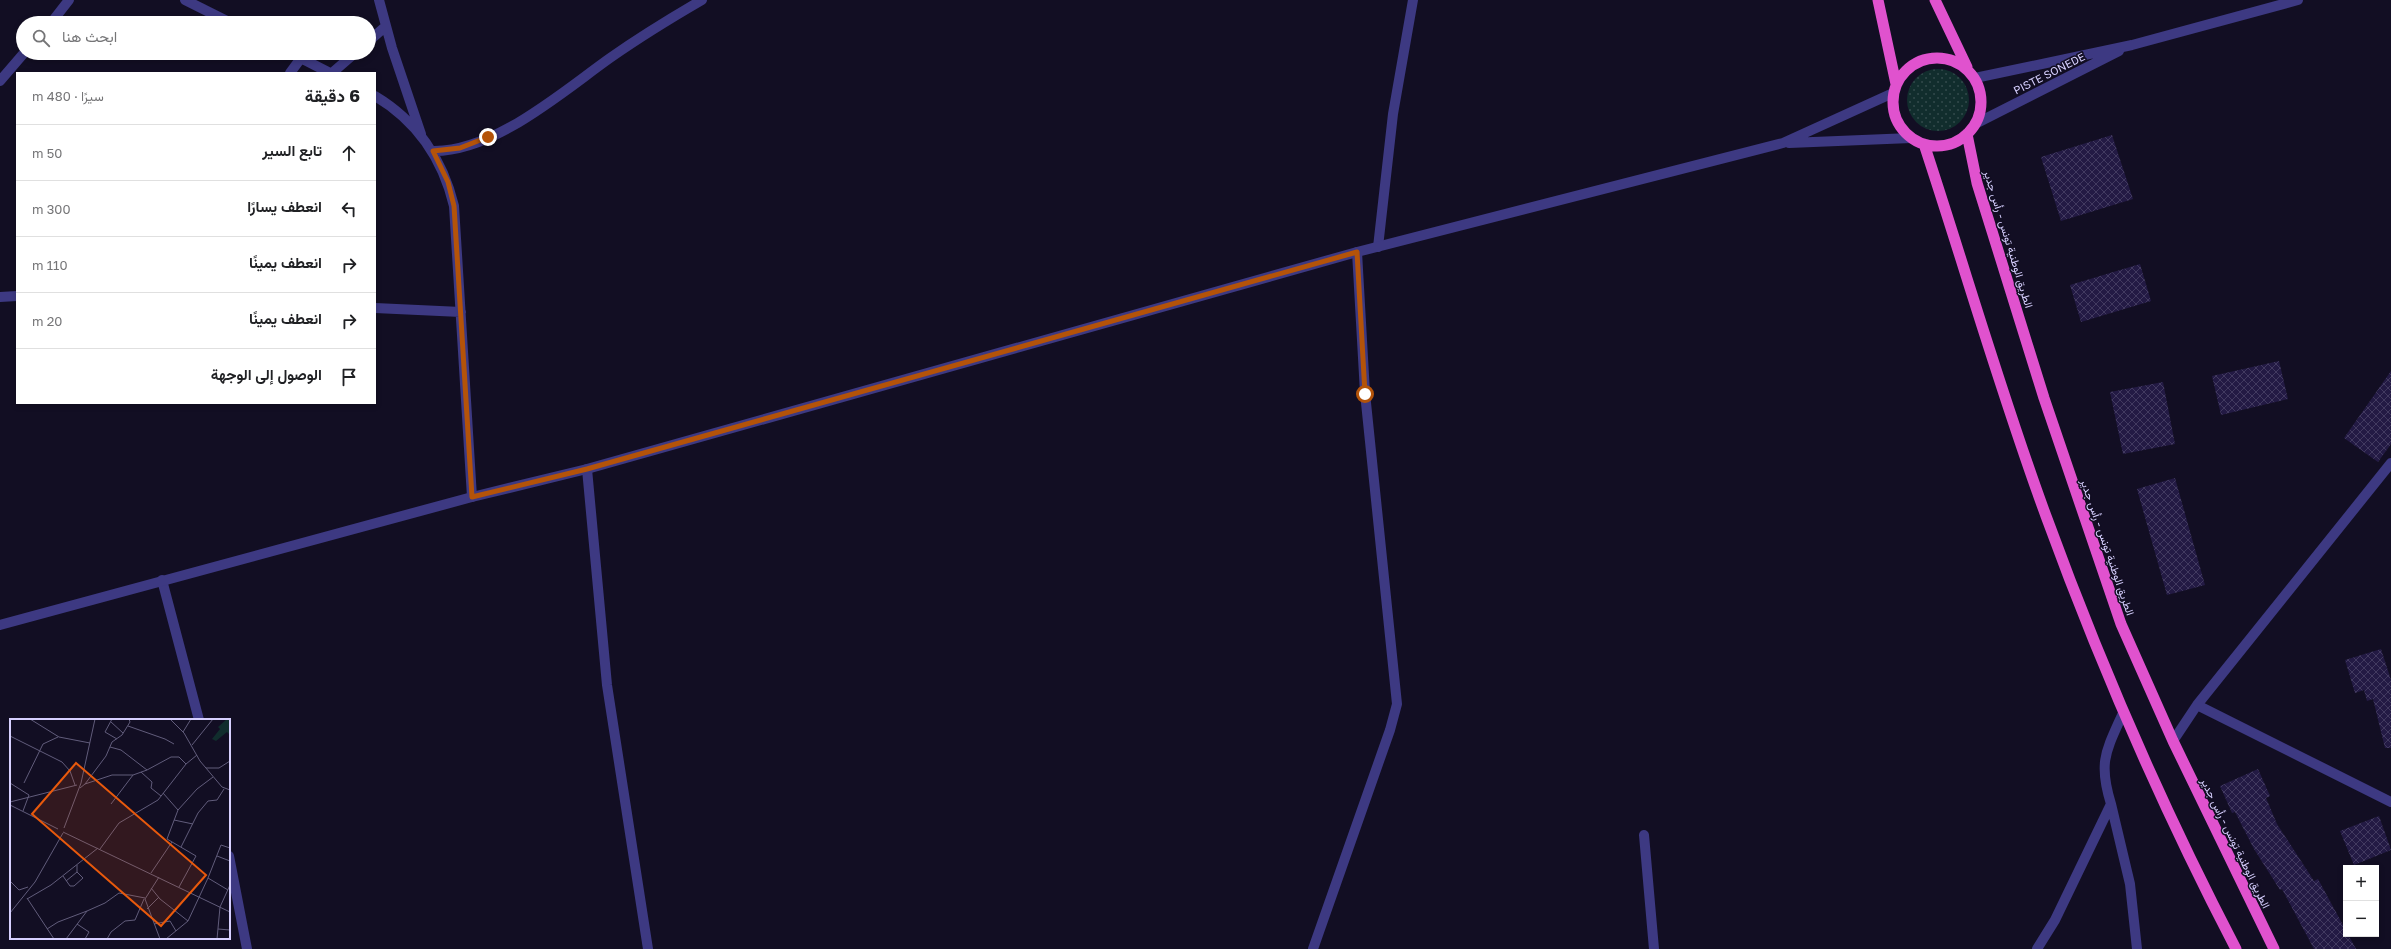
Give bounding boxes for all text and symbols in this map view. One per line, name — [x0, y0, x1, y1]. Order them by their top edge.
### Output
search box — [16, 16, 376, 60]
icon: search — [30, 27, 52, 49]
text: ابحث هنا — [62, 27, 117, 45]
street label: PISTE SONEDE — [2011, 49, 2087, 97]
text: 6 دقيقة — [305, 85, 360, 106]
text: سيرًا · 480 m — [32, 88, 104, 104]
route end — [479, 128, 497, 146]
text: تابع السير — [262, 141, 322, 159]
icon: ahead — [338, 142, 360, 164]
text: 50 m — [32, 145, 62, 161]
street label: الطريق الوطنية تونس - رأس جدير — [1981, 168, 2036, 310]
text: انعطف يسارًا — [247, 197, 322, 215]
icon: left — [338, 198, 360, 220]
text: 300 m — [32, 201, 71, 217]
text: انعطف يمينًا — [249, 253, 322, 271]
icon: right — [338, 254, 360, 276]
text: 110 m — [32, 257, 67, 273]
text: انعطف يمينًا — [249, 309, 322, 327]
icon: right — [338, 310, 360, 332]
text: 20 m — [32, 313, 62, 329]
text: الوصول إلى الوجهة — [211, 365, 322, 383]
icon: arrive — [338, 366, 360, 388]
route start — [1356, 385, 1374, 403]
street label: الطريق الوطنية تونس - رأس جدير — [2077, 476, 2137, 617]
inset map — [10, 719, 230, 939]
street label: الطريق الوطنية تونس - رأس جدير — [2197, 775, 2273, 911]
map controls — [2343, 865, 2379, 937]
button: + — [2343, 865, 2379, 901]
button: − — [2343, 901, 2379, 937]

